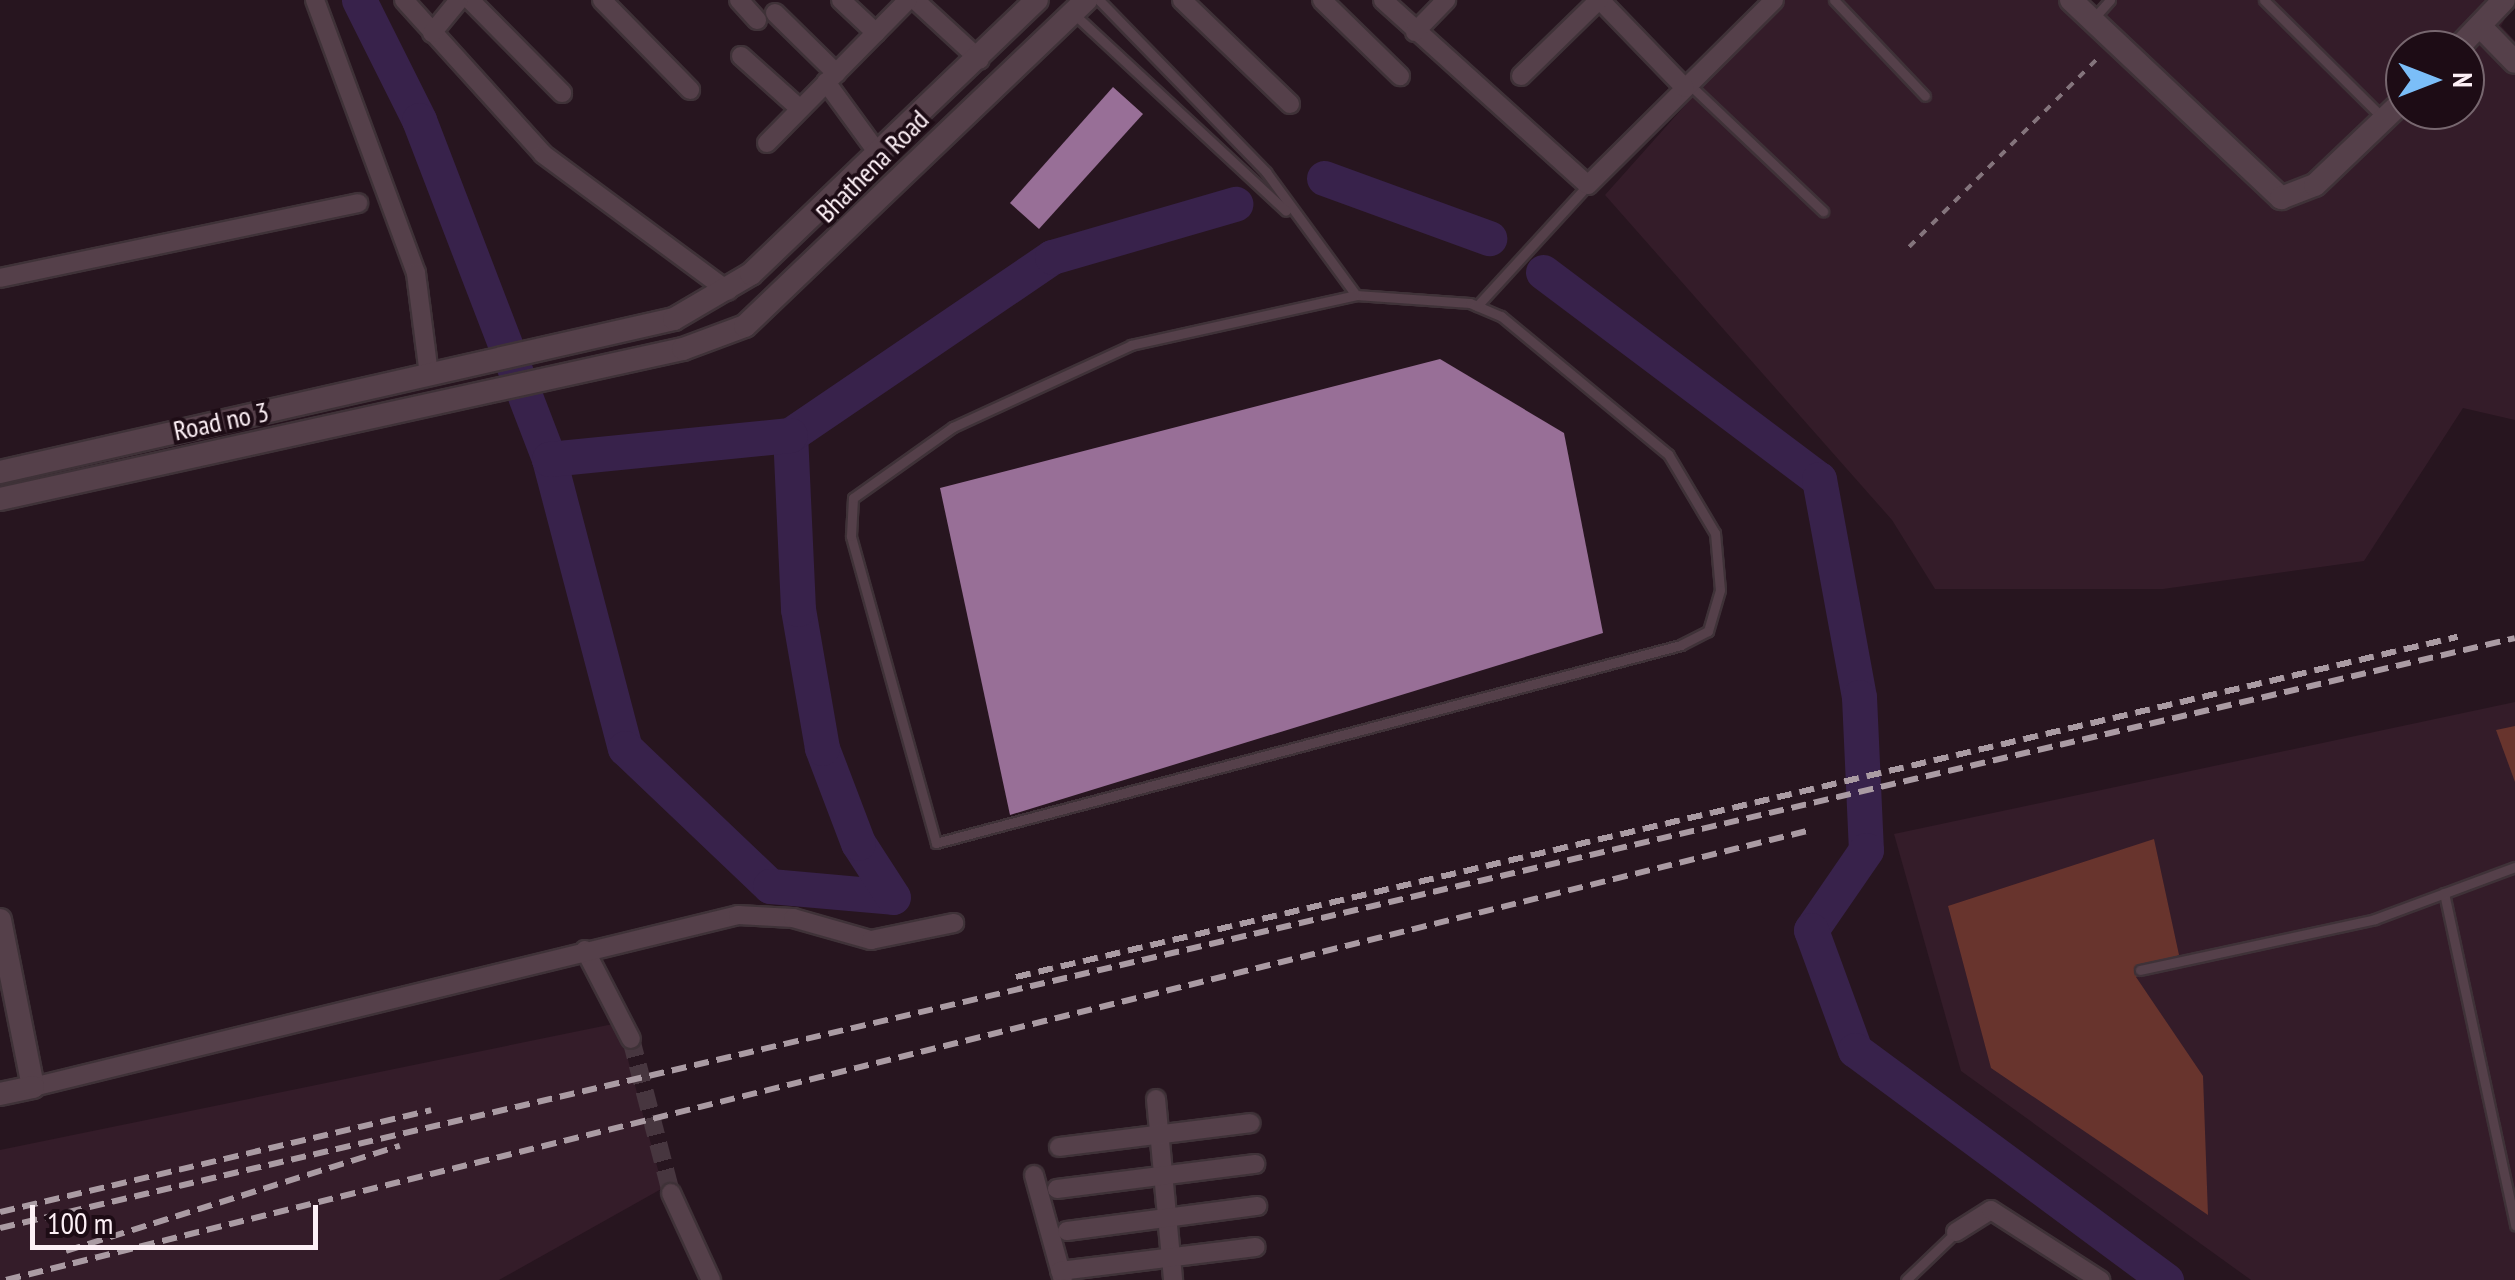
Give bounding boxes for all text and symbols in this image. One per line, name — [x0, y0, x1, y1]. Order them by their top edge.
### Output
north arrow — [2385, 30, 2485, 130]
text: N — [2445, 72, 2482, 88]
street label: Bhathena Road — [809, 103, 935, 229]
street label: Road no 3 — [170, 395, 272, 447]
scale bar — [35, 1185, 322, 1247]
text: 100 m — [47, 1203, 113, 1242]

